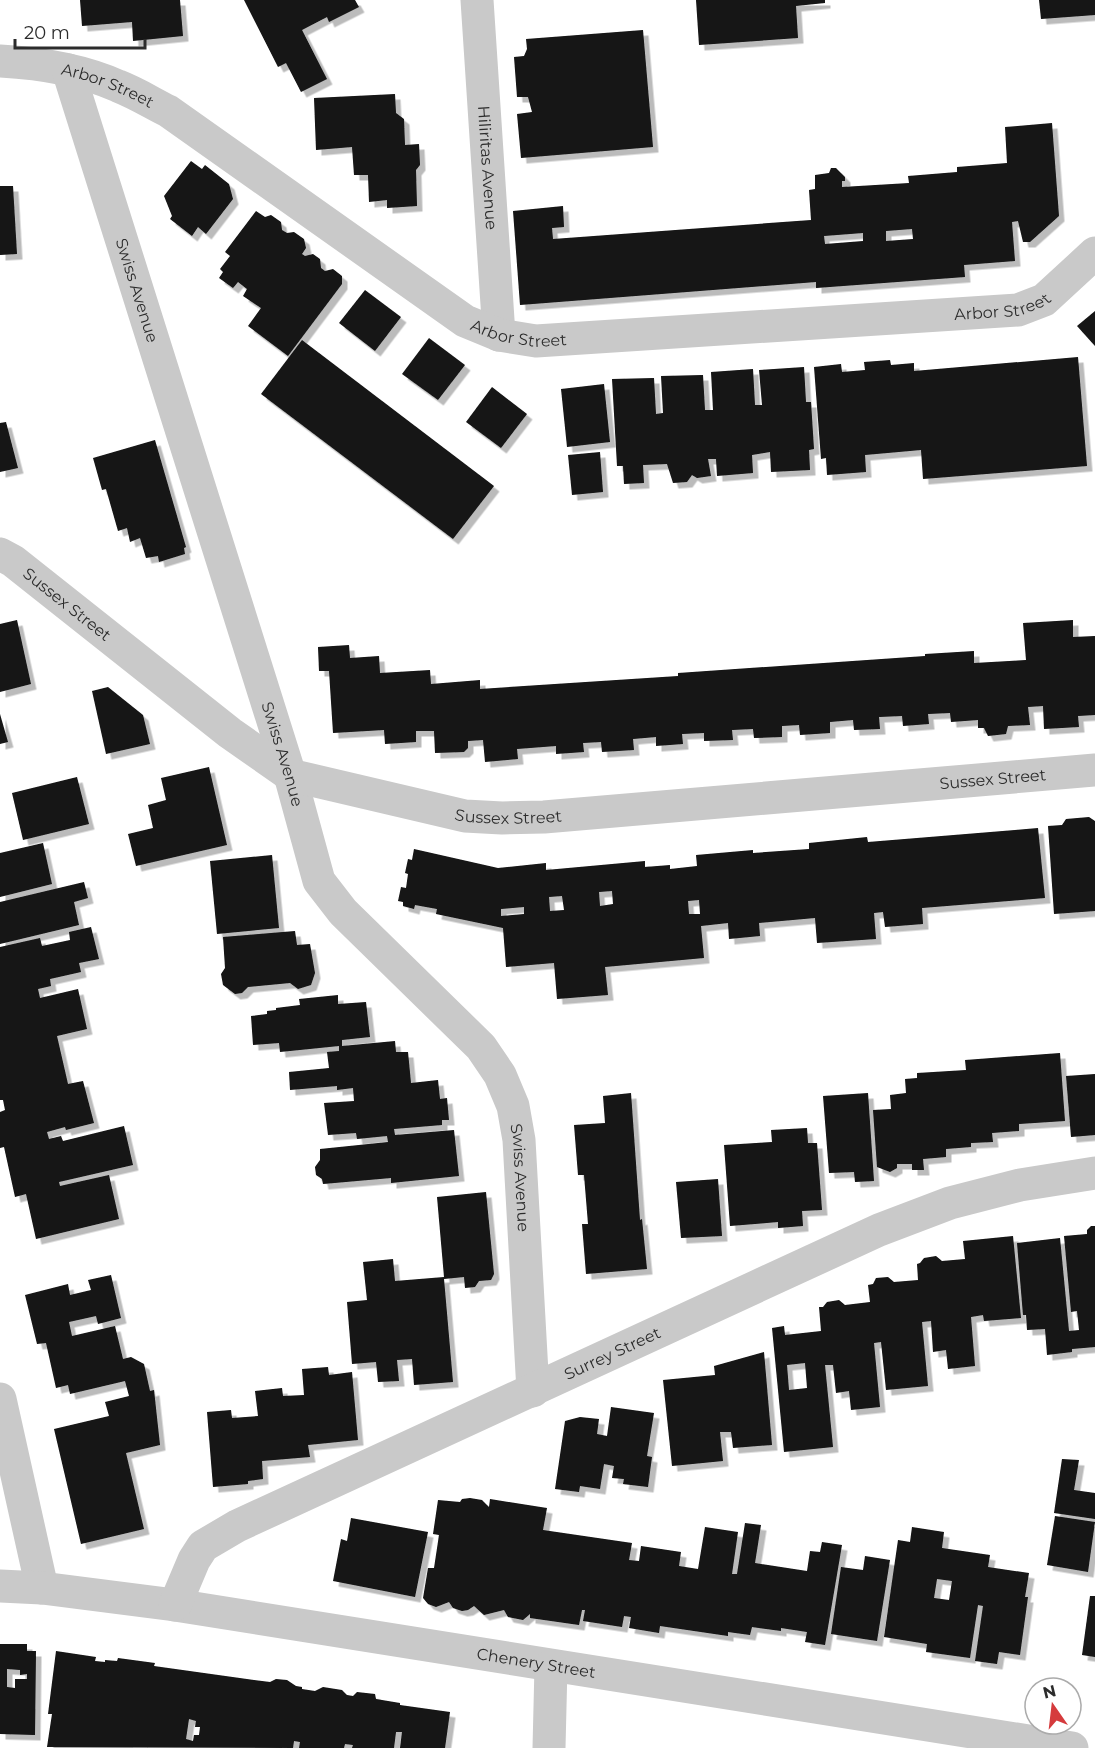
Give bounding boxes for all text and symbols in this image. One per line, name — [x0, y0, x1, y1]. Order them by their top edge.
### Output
scale bar — [15, 12, 146, 50]
text: 20 m — [24, 22, 70, 44]
street label: Arbor Street — [60, 60, 157, 112]
street label: Hiliritas Avenue — [474, 105, 501, 230]
street label: Swiss Avenue — [112, 236, 162, 345]
street label: Arbor Street — [954, 289, 1055, 324]
street label: Arbor Street — [468, 315, 568, 351]
street label: Sussex Street — [19, 564, 115, 645]
street label: Swiss Avenue — [258, 700, 307, 809]
street label: Sussex Street — [939, 765, 1047, 793]
street label: Sussex Street — [453, 805, 563, 828]
street label: Swiss Avenue — [506, 1122, 533, 1232]
street label: Surrey Street — [561, 1323, 664, 1384]
street label: Chenery Street — [475, 1644, 597, 1682]
north arrow — [1023, 1676, 1083, 1736]
text: N — [1041, 1681, 1058, 1703]

